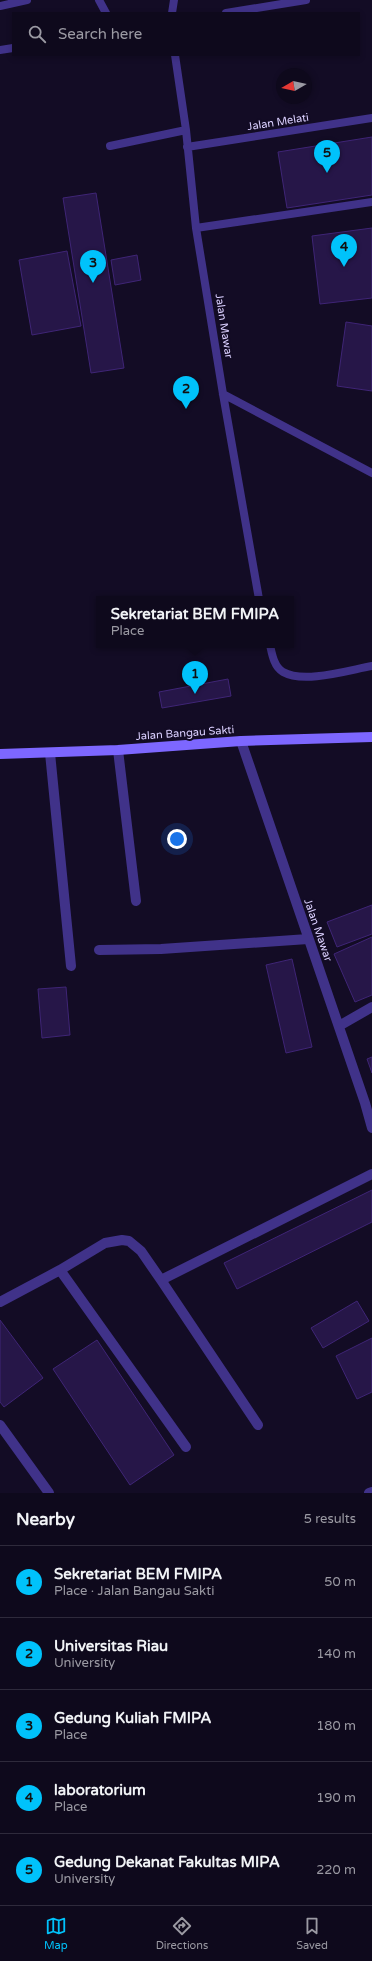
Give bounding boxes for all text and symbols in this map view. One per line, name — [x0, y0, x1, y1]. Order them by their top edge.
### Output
search box — [12, 12, 360, 56]
icon: search — [26, 23, 48, 45]
text: Search here — [58, 25, 142, 43]
north arrow — [276, 68, 312, 104]
street label: Jalan Melati — [246, 111, 310, 133]
pin: 5 — [314, 140, 340, 173]
pin: 4 — [331, 234, 357, 267]
pin: 3 — [80, 250, 106, 283]
street label: Jalan Mawar — [212, 293, 236, 360]
pin: 2 — [173, 376, 199, 409]
popup — [96, 596, 294, 648]
text: Sekretariat BEM FMIPA — [111, 605, 279, 623]
text: Place — [111, 623, 144, 639]
pin: 1 — [182, 661, 208, 694]
street label: Jalan Bangau Sakti — [135, 723, 235, 743]
your location — [167, 829, 187, 849]
street label: Jalan Mawar — [301, 897, 335, 964]
text: Nearby — [16, 1509, 75, 1530]
text: 5 results — [304, 1511, 356, 1527]
text: Sekretariat BEM FMIPA — [54, 1565, 222, 1583]
text: 1 — [25, 1574, 33, 1590]
text: 50 m — [324, 1574, 356, 1590]
text: Place · Jalan Bangau Sakti — [54, 1583, 214, 1599]
text: Universitas Riau — [54, 1637, 168, 1655]
text: 2 — [25, 1646, 33, 1662]
text: 140 m — [316, 1646, 356, 1662]
text: University — [54, 1655, 115, 1671]
text: Gedung Kuliah FMIPA — [54, 1709, 212, 1727]
text: 3 — [25, 1718, 33, 1734]
text: 180 m — [316, 1718, 356, 1734]
text: Place — [54, 1727, 87, 1743]
text: laboratorium — [54, 1781, 146, 1799]
text: 4 — [25, 1790, 33, 1806]
text: 190 m — [316, 1790, 356, 1806]
text: Place — [54, 1799, 87, 1815]
text: Gedung Dekanat Fakultas MIPA — [54, 1853, 280, 1871]
text: 5 — [25, 1862, 33, 1878]
text: 220 m — [316, 1862, 356, 1878]
text: University — [54, 1871, 115, 1887]
tab: Map — [44, 1915, 68, 1952]
tab: Directions — [156, 1915, 208, 1952]
tab: Saved — [296, 1915, 328, 1952]

